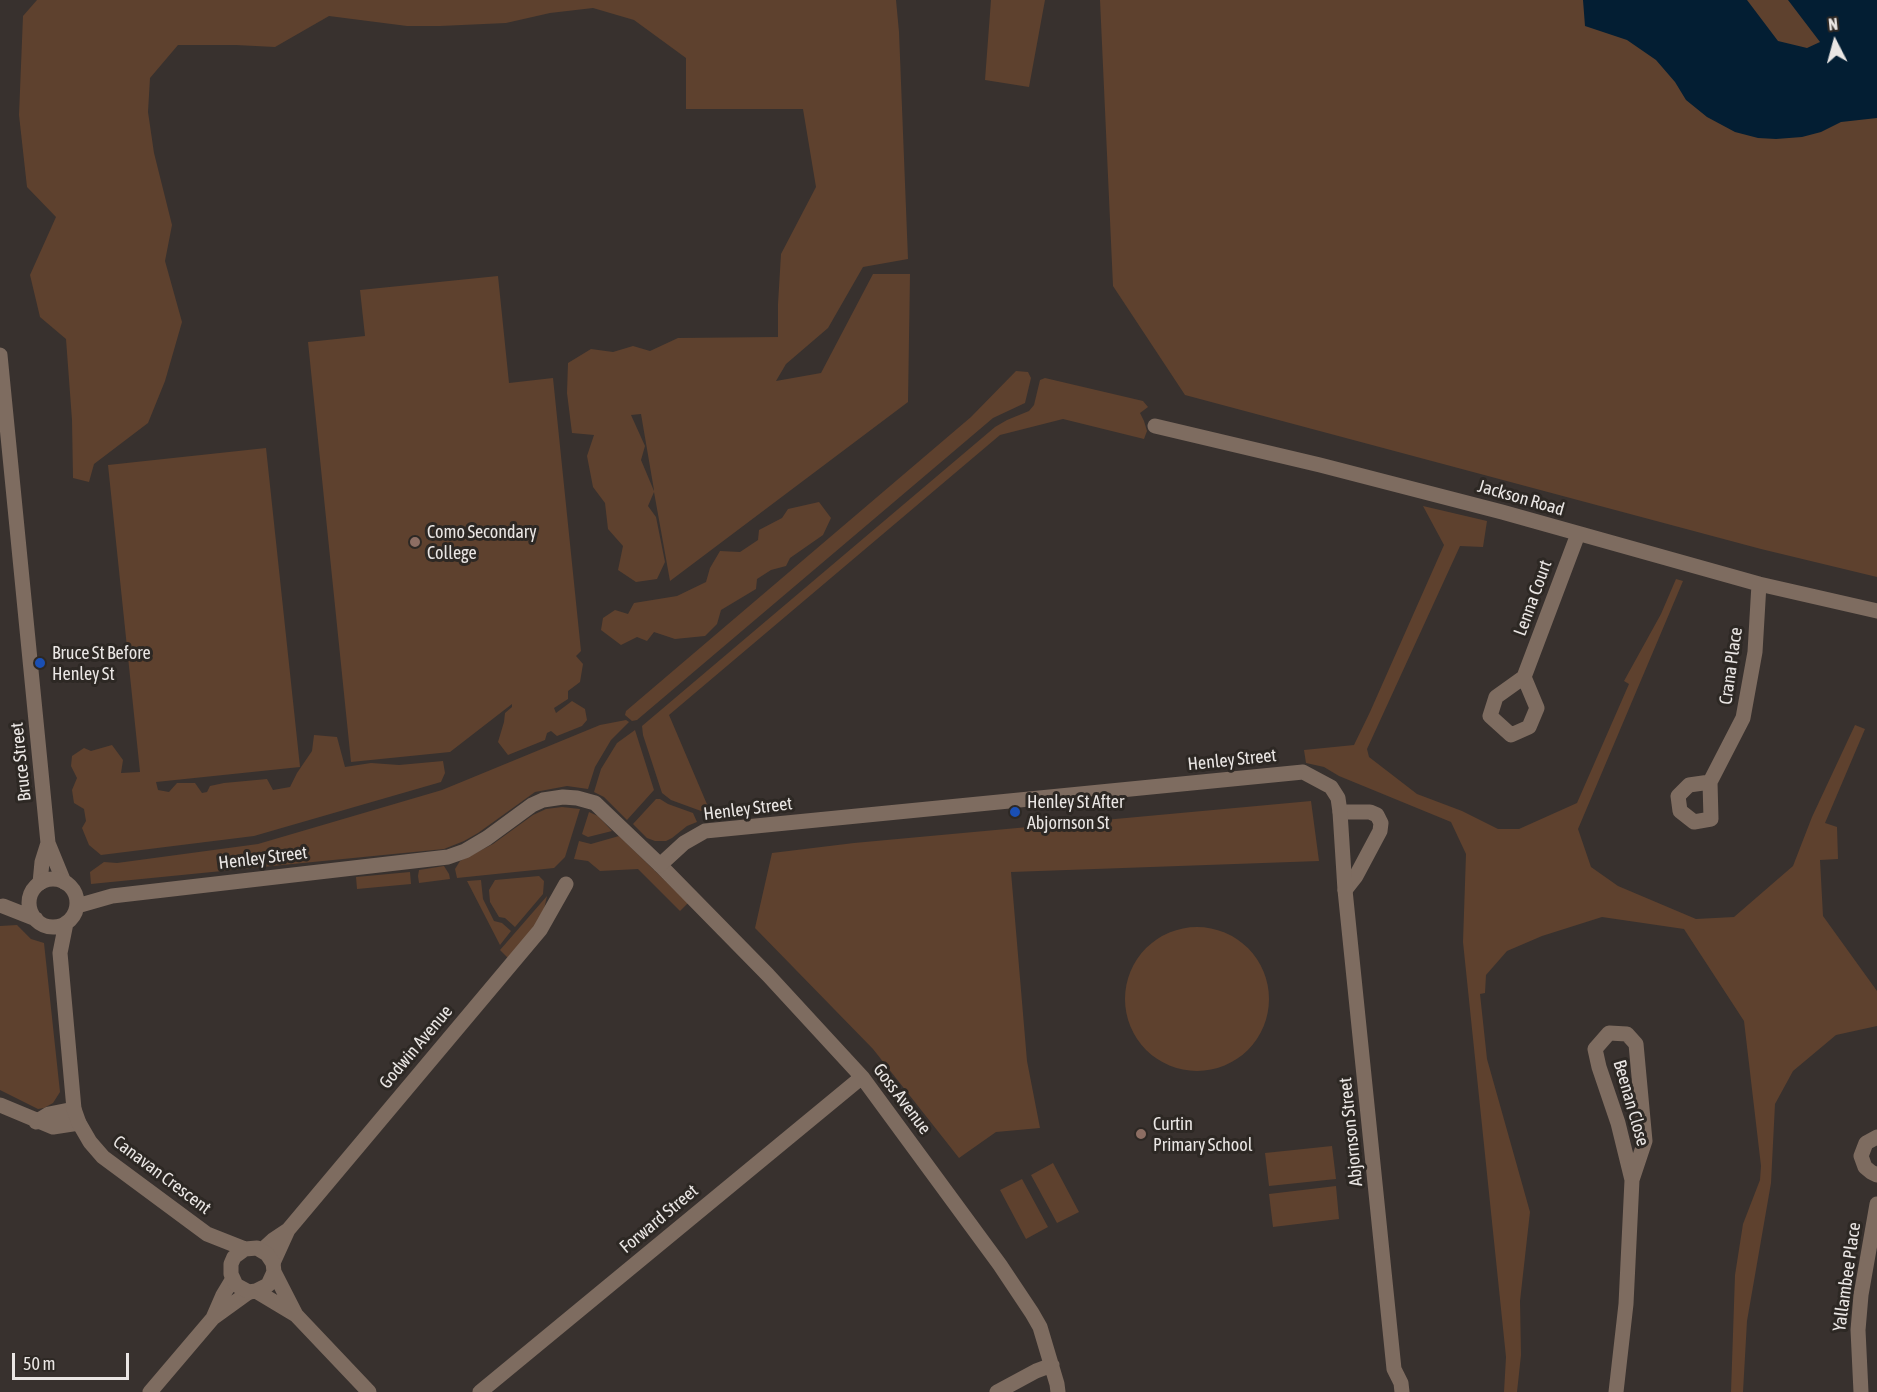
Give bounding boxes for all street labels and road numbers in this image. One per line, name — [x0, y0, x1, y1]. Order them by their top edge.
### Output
street label: Jackson Road — [1475, 475, 1567, 521]
street label: Lenna Court — [1509, 557, 1557, 639]
street label: Crana Place — [1715, 626, 1747, 706]
street label: Bruce Street — [6, 721, 36, 803]
street label: Henley Street — [1186, 745, 1278, 775]
street label: Henley Street — [702, 793, 794, 825]
street label: Henley Street — [217, 842, 309, 874]
street label: Godwin Avenue — [375, 1001, 457, 1093]
street label: Beenan Close — [1608, 1057, 1654, 1149]
street label: Goss Avenue — [868, 1059, 936, 1139]
street label: Abjornson Street — [1335, 1076, 1367, 1188]
street label: Canavan Crescent — [109, 1131, 215, 1219]
street label: Forward Street — [616, 1180, 702, 1258]
street label: Yallambee Place — [1829, 1221, 1865, 1333]

